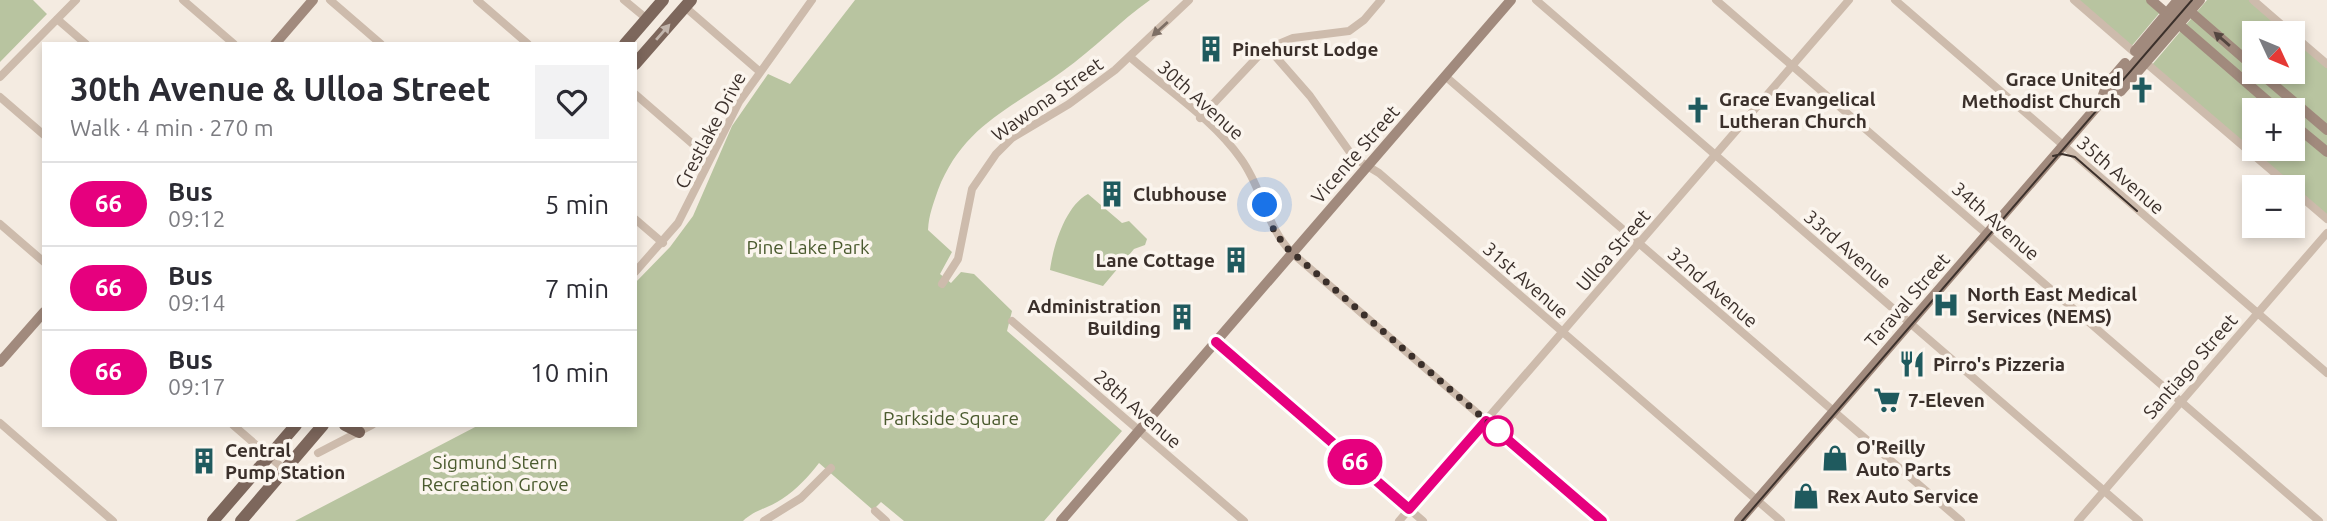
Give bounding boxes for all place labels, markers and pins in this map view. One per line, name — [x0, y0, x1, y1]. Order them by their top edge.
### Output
building icon: Pinehurst Lodge — [1196, 34, 1226, 64]
place label: Pinehurst Lodge — [1232, 38, 1379, 60]
place label: Grace United Methodist Church — [1962, 68, 2121, 112]
church icon: Grace United Methodist Church — [2127, 75, 2157, 105]
place label: Grace Evangelical Lutheran Church — [1719, 88, 1876, 132]
church icon: Grace Evangelical Lutheran Church — [1683, 95, 1713, 125]
building icon: Clubhouse — [1097, 179, 1127, 209]
place label: Clubhouse — [1133, 183, 1227, 205]
building icon: Lane Cottage — [1221, 245, 1251, 275]
place label: Lane Cottage — [1096, 249, 1215, 271]
place label: North East Medical Services (NEMS) — [1967, 283, 2137, 327]
hospital icon: North East Medical Services (NEMS) — [1931, 290, 1961, 320]
place label: Administration Building — [1027, 295, 1161, 339]
building icon: Administration Building — [1167, 302, 1197, 332]
restaurant icon: Pirro's Pizzeria — [1897, 349, 1927, 379]
place label: Pirro's Pizzeria — [1933, 353, 2065, 375]
supermarket icon: 7-Eleven — [1872, 385, 1902, 415]
place label: 7-Eleven — [1908, 389, 1985, 411]
unlabelled marker — [1483, 416, 1513, 446]
place label: O'Reilly Auto Parts — [1856, 436, 1951, 480]
place label: Central Pump Station — [225, 439, 345, 483]
shop icon: O'Reilly Auto Parts — [1820, 443, 1850, 473]
building icon: Central Pump Station — [189, 446, 219, 476]
shop icon: Rex Auto Service — [1791, 481, 1821, 511]
place label: Rex Auto Service — [1827, 485, 1979, 507]

